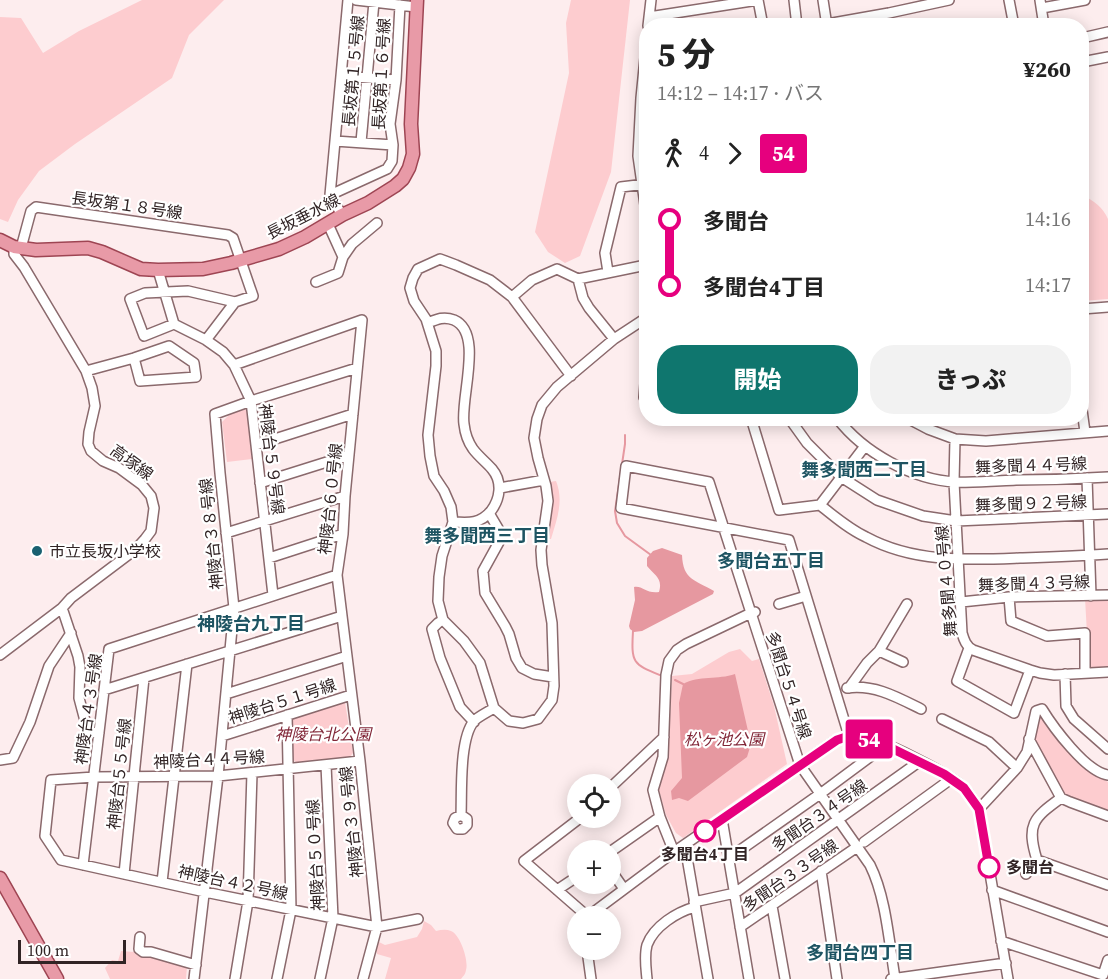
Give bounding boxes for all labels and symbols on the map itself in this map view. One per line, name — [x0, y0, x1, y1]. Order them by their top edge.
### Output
street label: 長坂第１５号線 — [337, 14, 369, 128]
street label: 長坂第１６号線 — [367, 17, 395, 131]
street label: 長坂第１８号線 — [70, 186, 184, 224]
street label: 長坂垂水線 — [262, 188, 344, 244]
street label: 神陵台５９号線 — [254, 402, 290, 516]
street label: 高塚線 — [106, 439, 158, 485]
street label: 神陵台６０号線 — [313, 442, 347, 556]
street label: 舞多聞４４号線 — [975, 452, 1087, 478]
district label: 舞多聞西二丁目 — [801, 457, 927, 482]
street label: 神陵台３８号線 — [194, 477, 228, 591]
street label: 舞多聞９２号線 — [975, 490, 1087, 516]
district label: 舞多聞西三丁目 — [424, 523, 550, 548]
street label: 舞多聞４０号線 — [930, 524, 962, 638]
place label: 市立長坂小学校 — [49, 540, 161, 562]
marker: 市立長坂小学校 — [30, 544, 44, 558]
district label: 多聞台五丁目 — [717, 548, 825, 573]
street label: 舞多聞４３号線 — [978, 570, 1090, 596]
district label: 神陵台九丁目 — [197, 611, 305, 636]
street label: 多聞台５４号線 — [761, 628, 817, 742]
street label: 神陵台４３号線 — [69, 652, 107, 766]
street label: 神陵台５１号線 — [225, 673, 339, 729]
street label: 神陵台５５号線 — [102, 717, 136, 831]
line badge: 54 — [842, 720, 896, 758]
park label: 神陵台北公園 — [275, 723, 373, 745]
park label: 松ヶ池公園 — [684, 728, 766, 750]
street label: 神陵台４４号線 — [152, 745, 266, 773]
street label: 神陵台３９号線 — [334, 765, 368, 879]
street label: 多聞台３４号線 — [767, 774, 871, 856]
street label: 神陵台５０号線 — [301, 798, 329, 912]
marker: 多聞台4丁目 — [694, 820, 716, 842]
street label: 多聞台３３号線 — [738, 834, 842, 916]
place label: 多聞台4丁目 — [661, 843, 749, 865]
marker: 多聞台 — [978, 856, 1000, 878]
place label: 多聞台 — [1006, 856, 1054, 878]
street label: 神陵台４２号線 — [176, 860, 290, 904]
scale bar — [18, 937, 126, 964]
district label: 多聞台四丁目 — [806, 940, 914, 965]

